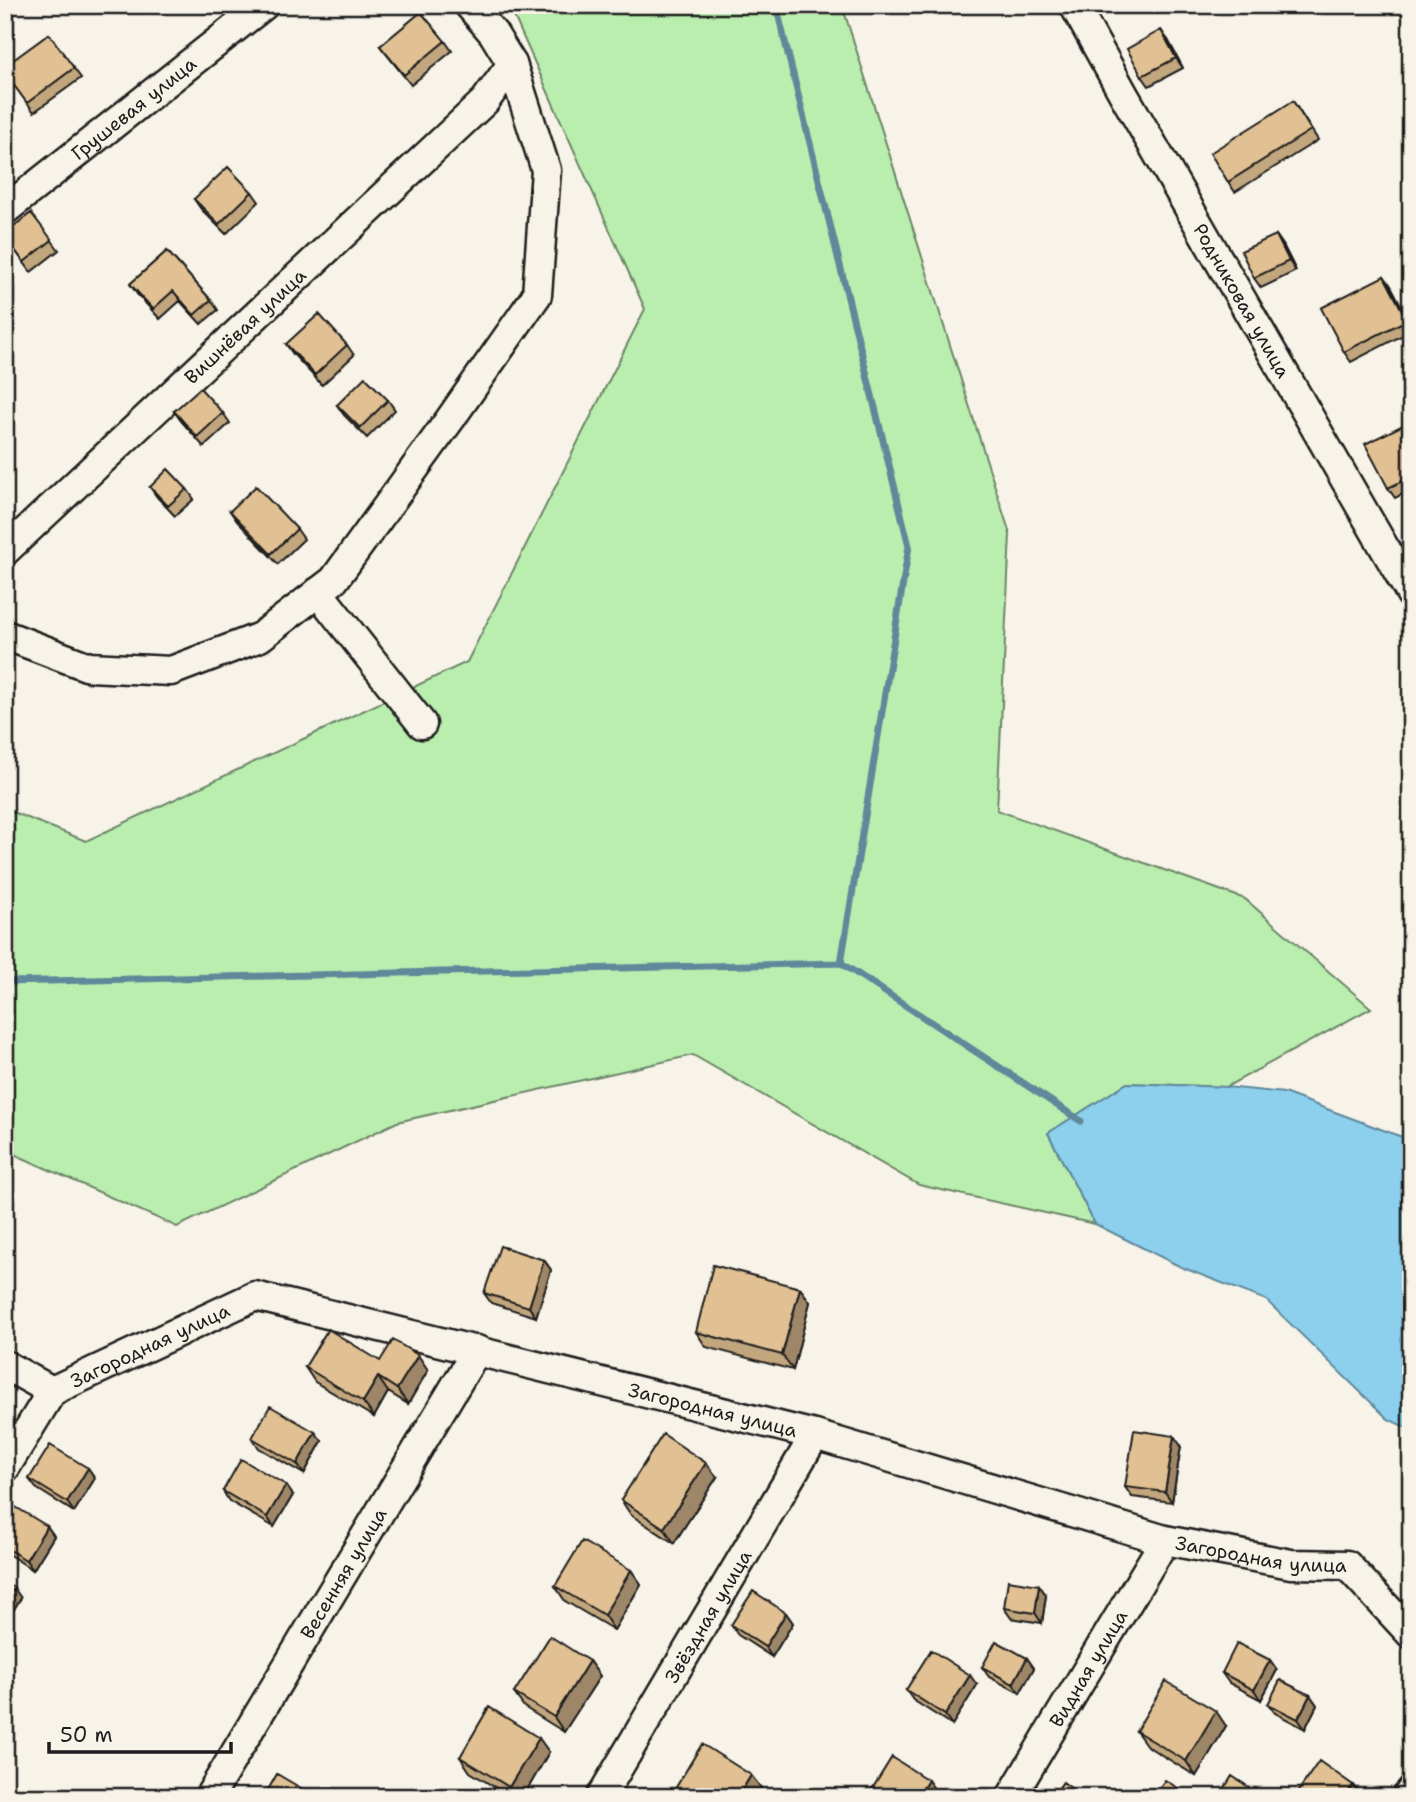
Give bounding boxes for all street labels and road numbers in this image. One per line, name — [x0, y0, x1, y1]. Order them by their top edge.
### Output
street label: Грушевая улица — [66, 51, 202, 166]
street label: Родниковая улица — [1188, 219, 1296, 383]
street label: Вишнёвая улица — [179, 263, 312, 390]
street label: Загородная улица — [66, 1298, 234, 1394]
street label: Загородная улица — [626, 1377, 800, 1443]
street label: Весенняя улица — [295, 1503, 393, 1644]
street label: Загородная улица — [1173, 1530, 1347, 1578]
street label: Звёздная улица — [659, 1545, 757, 1688]
street label: Видная улица — [1044, 1605, 1133, 1732]

